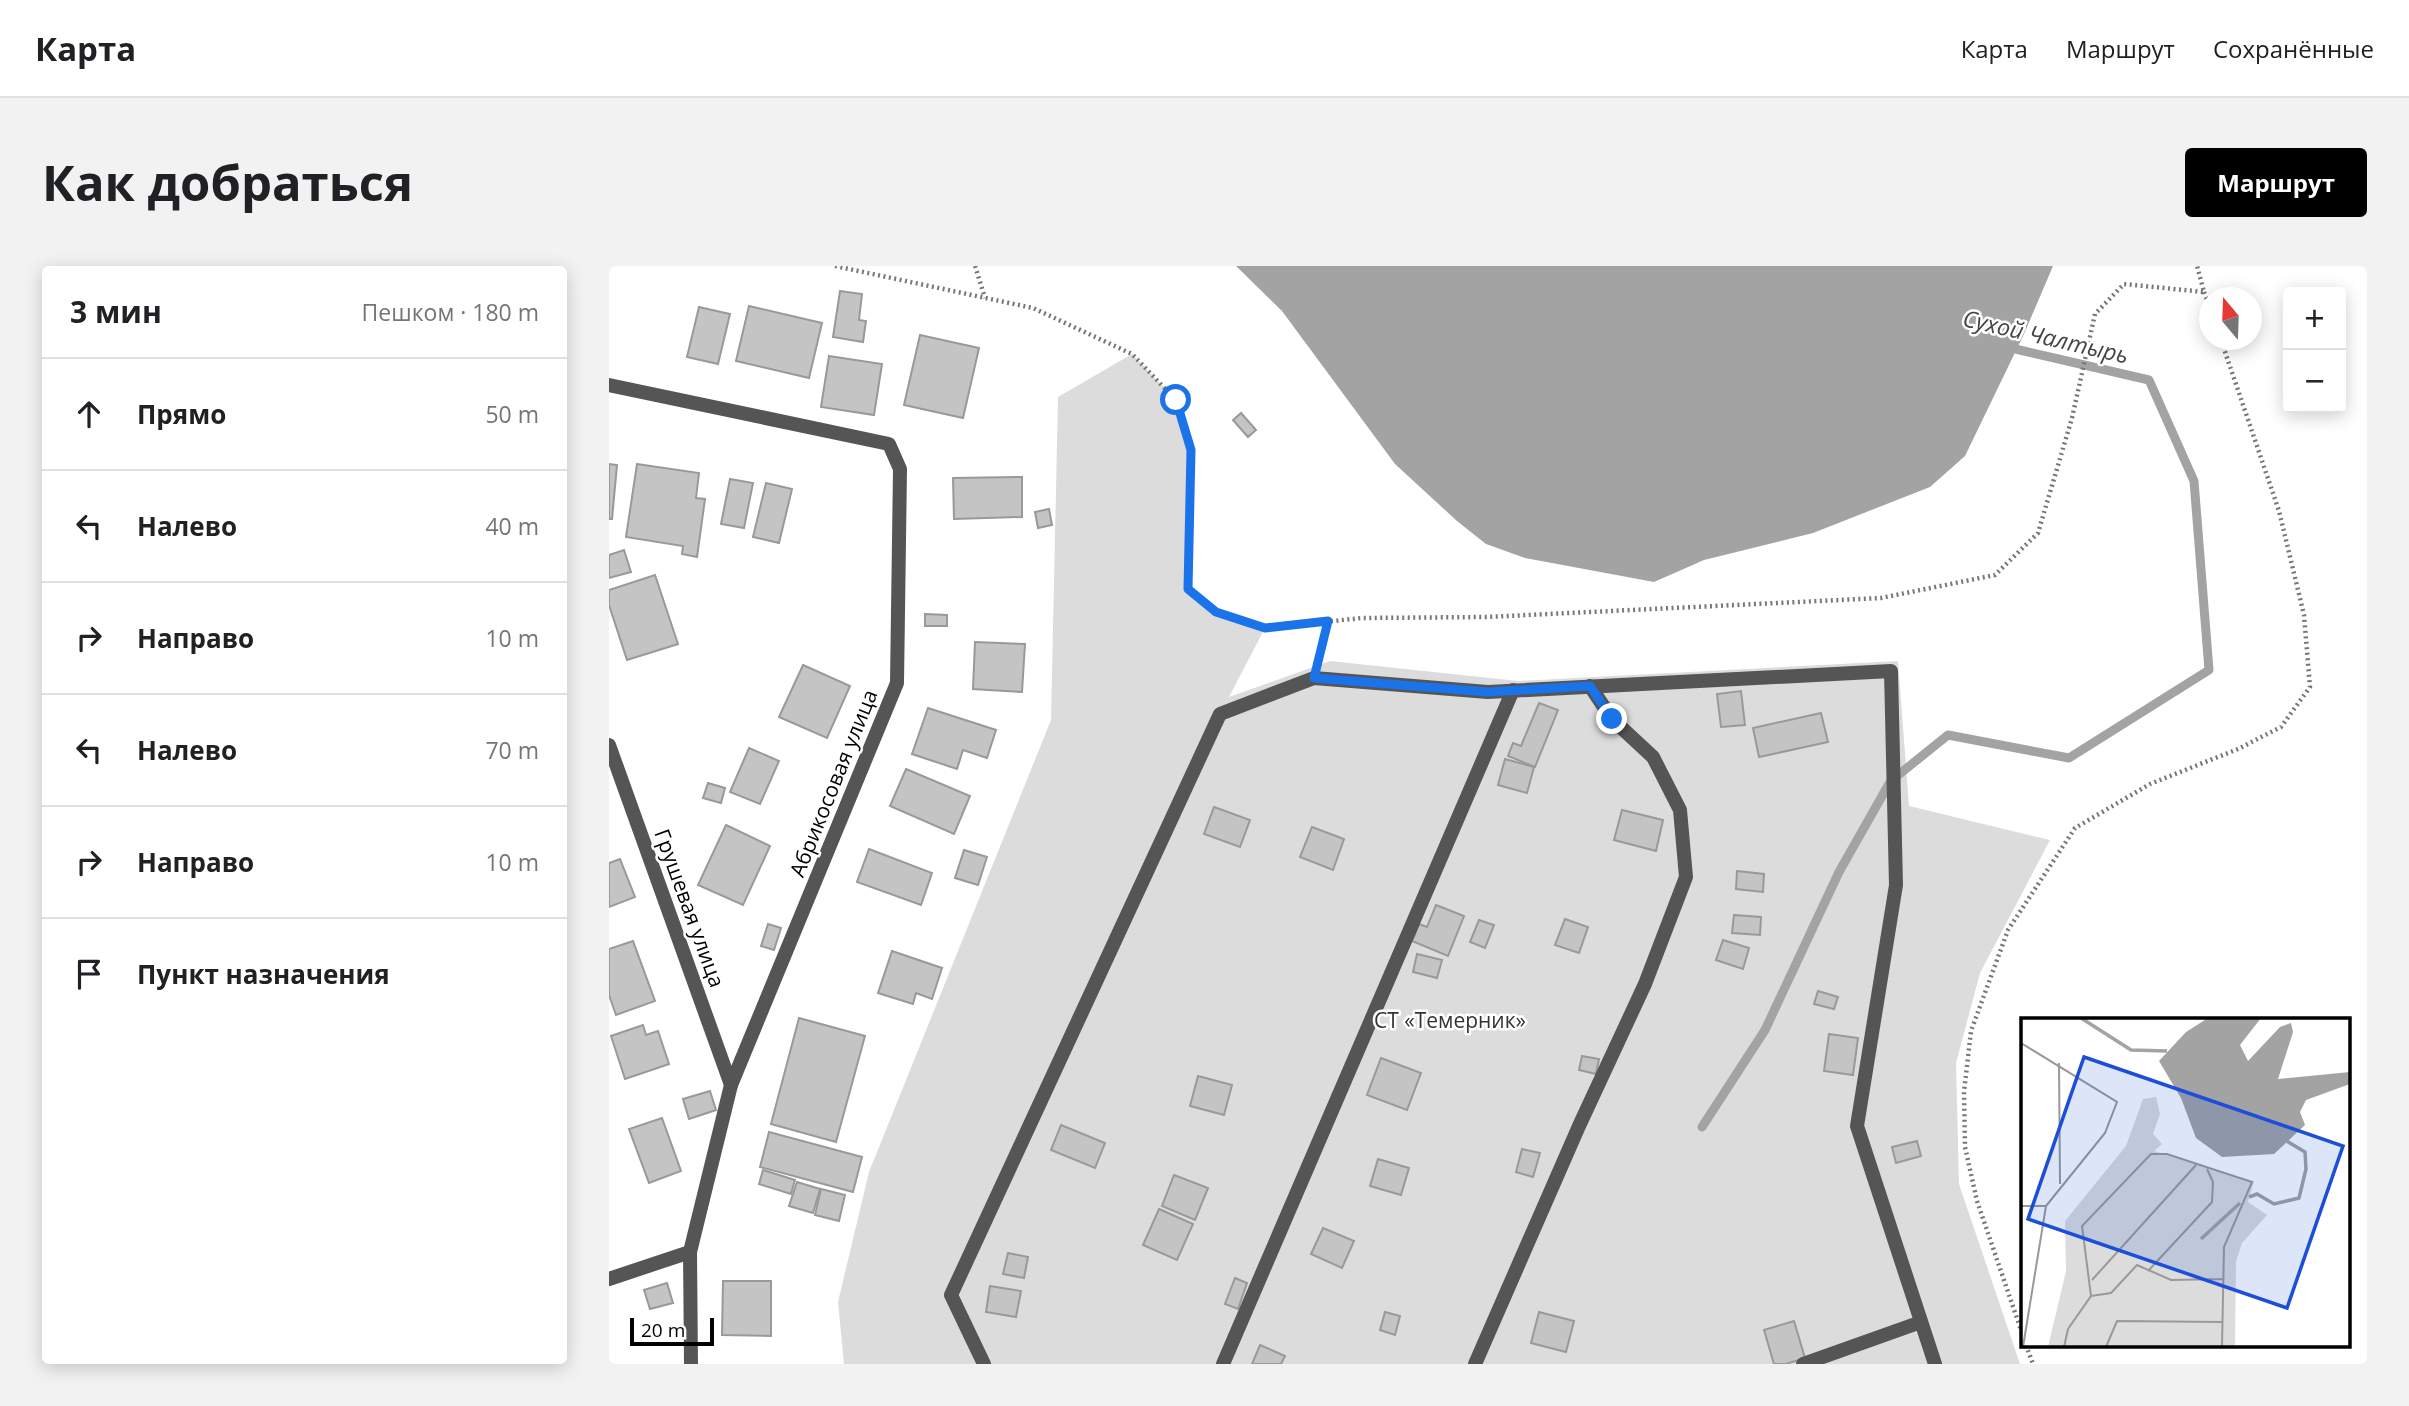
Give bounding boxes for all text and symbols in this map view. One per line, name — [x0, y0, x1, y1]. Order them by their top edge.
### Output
text: Карта — [35, 26, 136, 71]
text: Карта — [1961, 32, 2028, 65]
text: Маршрут — [2066, 32, 2175, 65]
text: Сохранённые — [2213, 32, 2374, 65]
button: Маршрут — [2185, 148, 2367, 217]
text: Как добраться — [42, 149, 413, 215]
north arrow — [2199, 287, 2262, 350]
map controls — [2283, 287, 2346, 413]
button: + — [2283, 287, 2346, 350]
text: 3 мин — [70, 291, 162, 332]
text: Пешком · 180 m — [362, 296, 539, 328]
water label: Сухой Чалтырь — [1960, 301, 2132, 371]
button: − — [2283, 350, 2346, 413]
route start — [1160, 384, 1191, 415]
icon: ahead — [70, 395, 108, 433]
text: Прямо — [137, 396, 226, 432]
text: 50 m — [485, 398, 539, 430]
icon: left — [70, 507, 108, 545]
text: Налево — [137, 508, 237, 544]
text: 40 m — [485, 510, 539, 542]
icon: right — [70, 619, 108, 657]
text: Направо — [137, 620, 254, 656]
text: 10 m — [485, 622, 539, 654]
street label: Абрикосовая улица — [783, 685, 883, 881]
route end — [1596, 703, 1627, 734]
icon: left — [70, 731, 108, 769]
text: Налево — [137, 732, 237, 768]
text: 70 m — [485, 734, 539, 766]
street label: Грушевая улица — [648, 825, 732, 991]
icon: right — [70, 843, 108, 881]
text: Направо — [137, 844, 254, 880]
text: 10 m — [485, 846, 539, 878]
icon: arrive — [70, 955, 108, 993]
text: Пункт назначения — [137, 956, 390, 992]
park label: СТ «Темерник» — [1374, 1006, 1526, 1034]
inset map — [2021, 1018, 2350, 1346]
scale bar — [630, 1315, 714, 1347]
text: 20 m — [641, 1317, 685, 1343]

